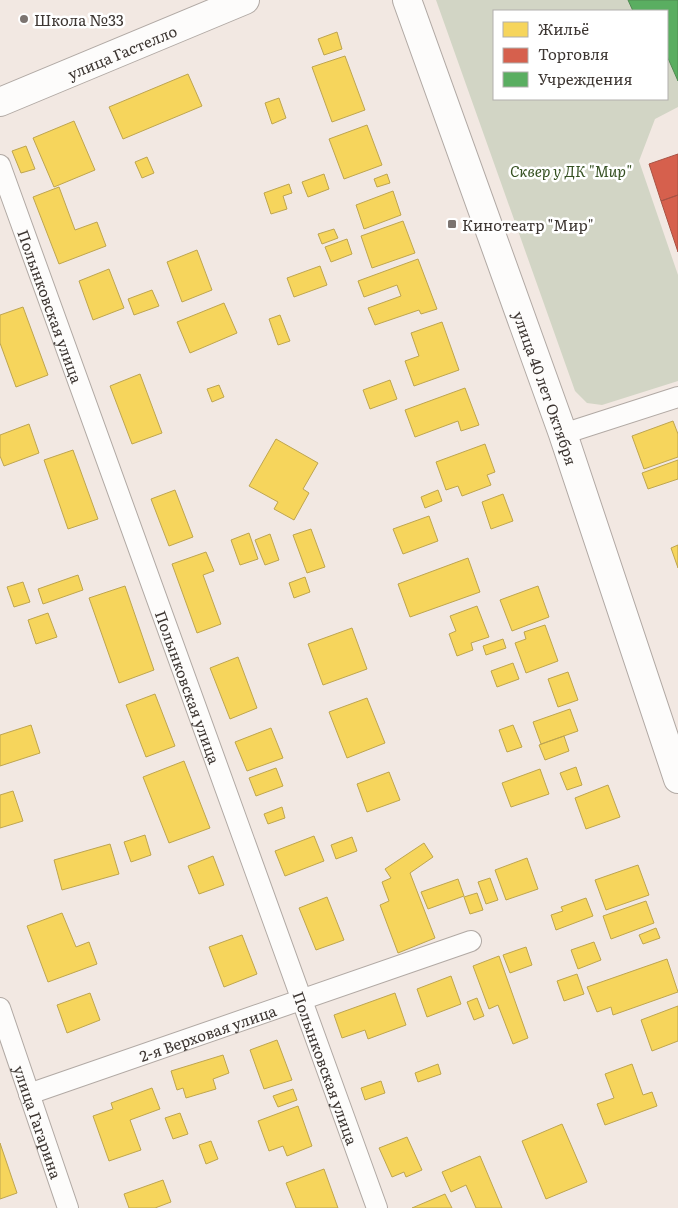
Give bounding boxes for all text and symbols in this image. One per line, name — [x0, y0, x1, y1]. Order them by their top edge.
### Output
place label: Школа №33 — [34, 8, 124, 31]
legend — [493, 10, 668, 100]
marker: Школа №33 — [18, 13, 30, 25]
text: Жильё — [538, 17, 589, 40]
street label: улица Гастелло — [64, 18, 180, 84]
text: Торговля — [538, 42, 609, 65]
text: Учреждения — [538, 67, 633, 90]
park label: Сквер у ДК "Мир" — [510, 159, 632, 182]
place label: Кинотеатр "Мир" — [462, 213, 594, 236]
marker: Кинотеатр "Мир" — [446, 218, 458, 230]
street label: Полынковская улица — [13, 226, 90, 387]
street label: улица 40 лет Октября — [508, 308, 584, 468]
street label: Полынковская улица — [150, 607, 227, 768]
street label: Полынковская улица — [288, 988, 365, 1149]
street label: 2-я Верховая улица — [136, 998, 280, 1067]
street label: улица Гагарина — [9, 1062, 69, 1182]

